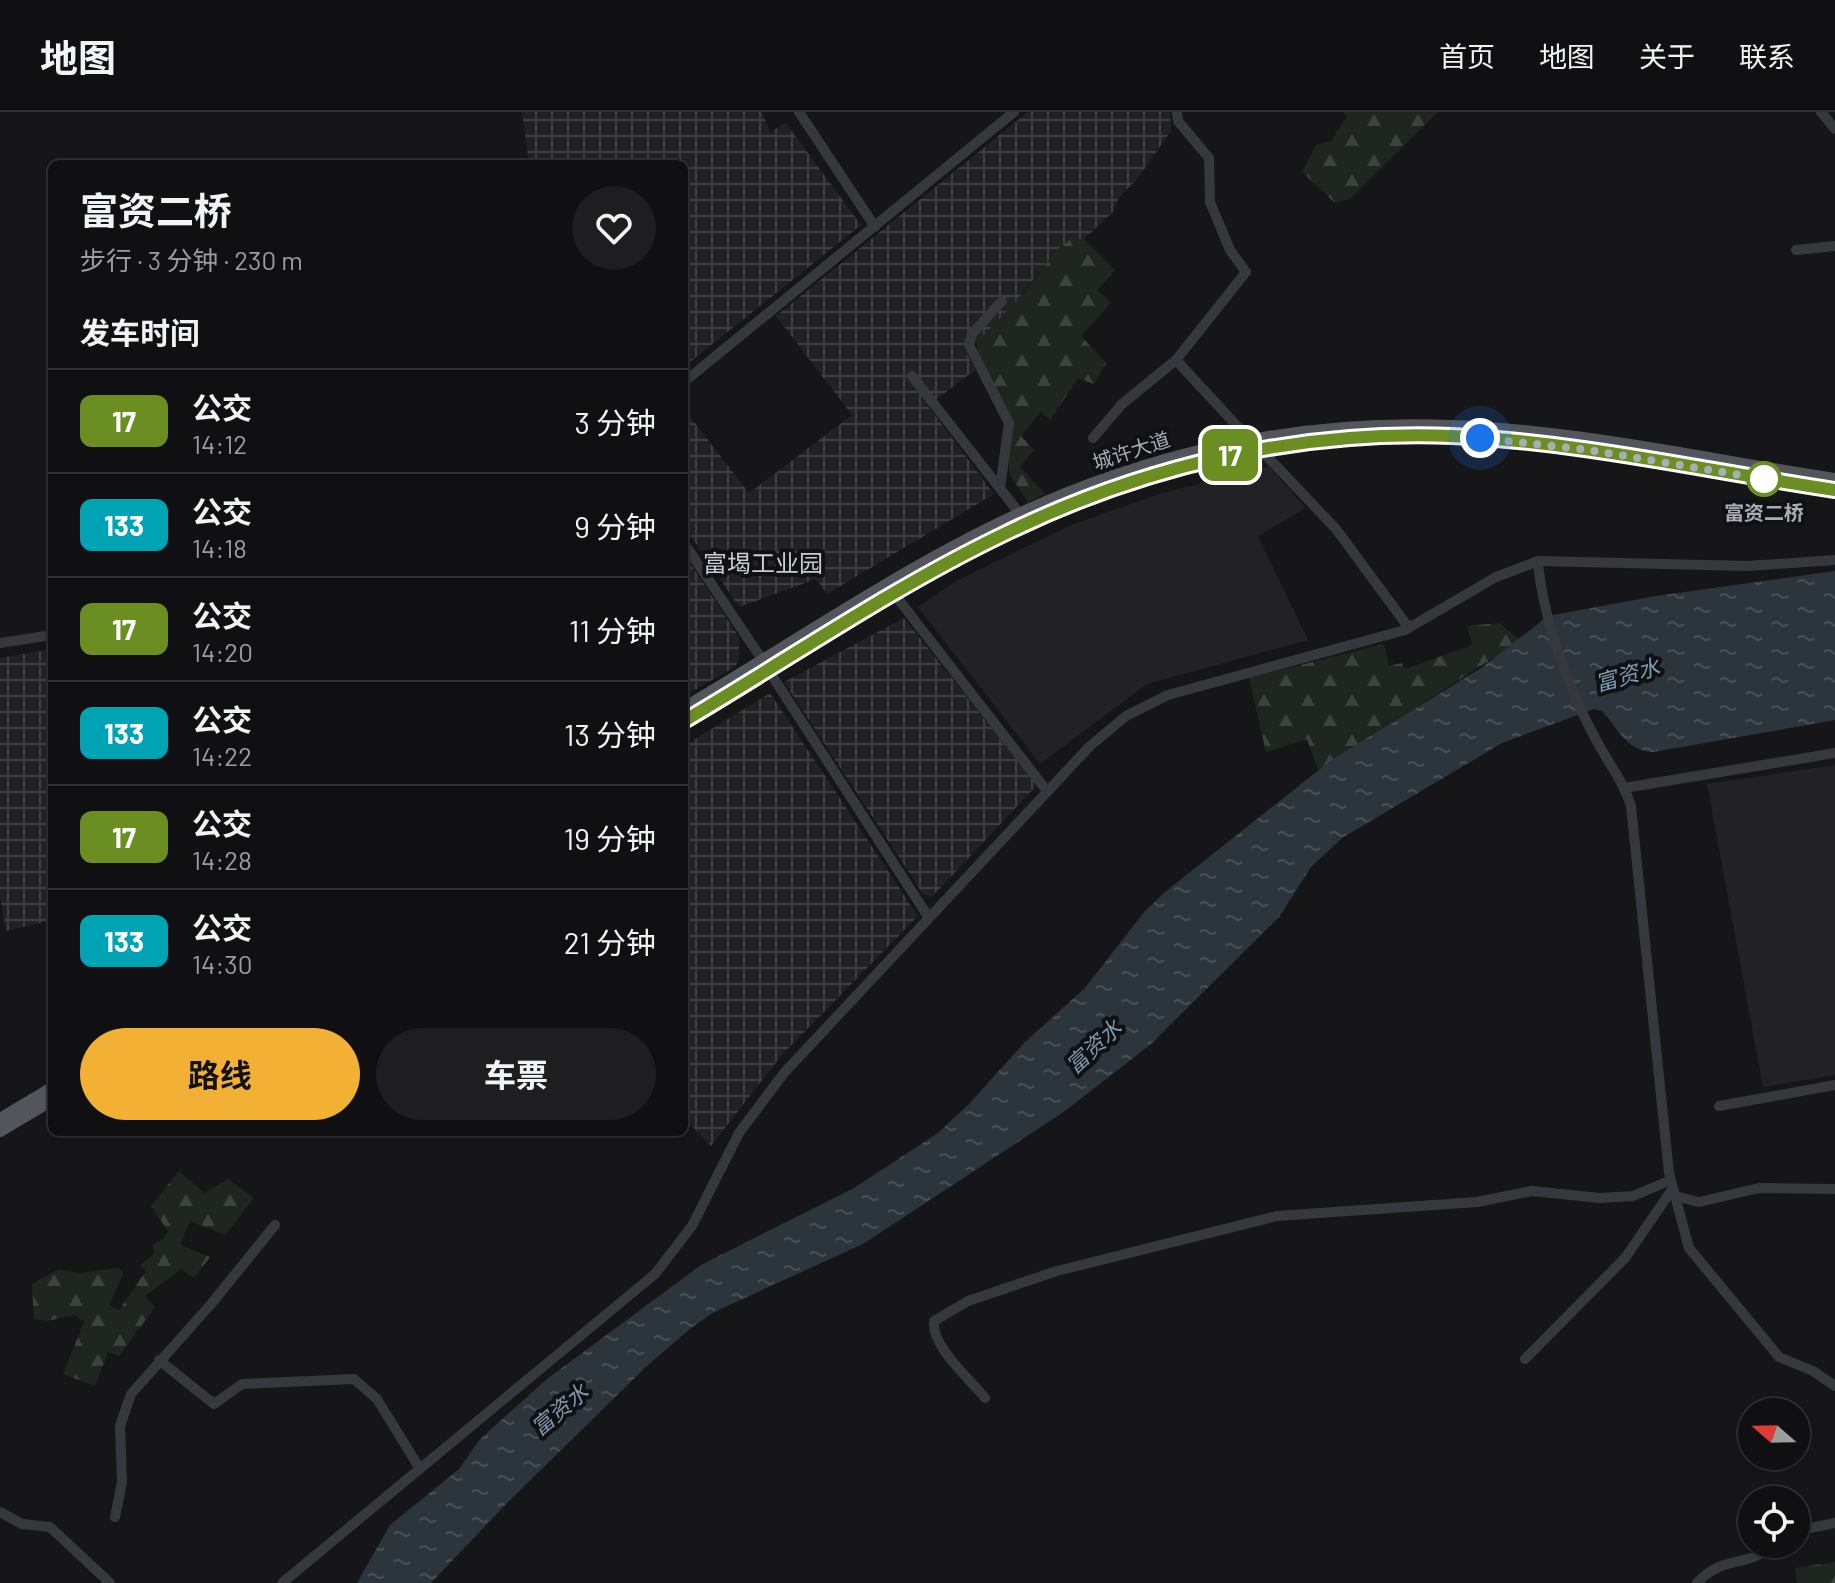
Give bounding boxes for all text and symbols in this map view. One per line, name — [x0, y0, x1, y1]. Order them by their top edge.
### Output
text: 地图 — [40, 34, 116, 80]
text: 首页 — [1439, 39, 1495, 73]
text: 地图 — [1539, 39, 1595, 73]
text: 关于 — [1639, 39, 1695, 73]
text: 联系 — [1739, 39, 1795, 73]
button: heart — [572, 186, 656, 270]
text: 富资二桥 — [80, 187, 232, 233]
text: 步行 · 3 分钟 · 230 m — [80, 244, 303, 275]
text: 发车时间 — [80, 314, 200, 350]
text: 公交 — [192, 389, 252, 425]
text: 17 — [112, 404, 136, 438]
text: 3 分钟 — [575, 404, 656, 440]
your location — [1460, 418, 1500, 458]
street label: 城许大道 — [1089, 426, 1173, 474]
text: 14:12 — [192, 428, 247, 459]
line badge: 17 — [1194, 429, 1266, 481]
text: 17 — [1218, 438, 1242, 472]
marker: 富资二桥 — [1747, 462, 1781, 496]
text: 公交 — [192, 493, 252, 529]
place label: 富资二桥 — [1724, 500, 1804, 524]
text: 133 — [104, 508, 144, 542]
text: 9 分钟 — [574, 508, 656, 544]
text: 14:18 — [192, 532, 247, 563]
district label: 富堨工业园 — [703, 548, 823, 577]
text: 公交 — [192, 597, 252, 633]
text: 17 — [112, 612, 136, 646]
text: 11 分钟 — [569, 612, 656, 648]
text: 14:20 — [192, 636, 253, 667]
water label: 富资水 — [1592, 652, 1663, 696]
text: 公交 — [192, 701, 252, 737]
text: 133 — [104, 716, 144, 750]
text: 13 分钟 — [564, 716, 656, 752]
text: 14:22 — [192, 740, 252, 771]
text: 公交 — [192, 805, 252, 841]
text: 17 — [112, 820, 136, 854]
text: 19 分钟 — [564, 820, 656, 856]
text: 14:28 — [192, 844, 252, 875]
text: 公交 — [192, 909, 252, 945]
text: 133 — [104, 924, 144, 958]
text: 21 分钟 — [564, 924, 656, 960]
text: 14:30 — [192, 948, 252, 979]
water label: 富资水 — [1060, 1013, 1127, 1078]
button: 路线 — [80, 1028, 360, 1120]
button: 车票 — [376, 1028, 656, 1120]
water label: 富资水 — [525, 1377, 593, 1440]
north arrow — [1738, 1398, 1810, 1470]
map controls — [1738, 1398, 1810, 1558]
button: locate — [1738, 1486, 1810, 1558]

